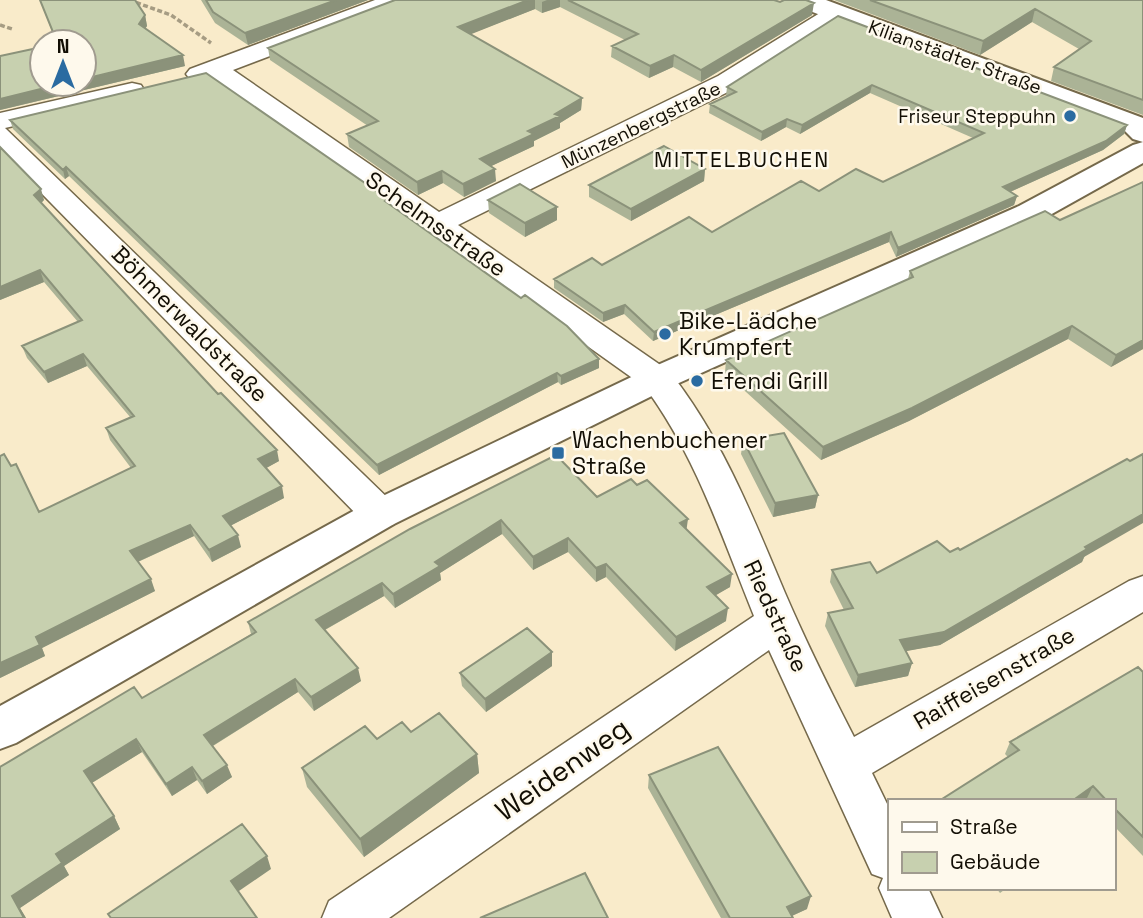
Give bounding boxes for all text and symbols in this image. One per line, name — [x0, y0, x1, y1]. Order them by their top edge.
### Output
street label: Kilianstädter Straße — [865, 14, 1045, 100]
north arrow — [28, 28, 98, 98]
text: N — [57, 34, 69, 59]
street label: Münzenbergstraße — [557, 76, 725, 174]
place label: Friseur Steppuhn — [898, 104, 1056, 129]
marker: Friseur Steppuhn — [1062, 108, 1078, 124]
district label: MITTELBUCHEN — [654, 146, 830, 173]
street label: Schelmsstraße — [360, 164, 512, 284]
street label: Böhmerwaldstraße — [105, 239, 275, 409]
place label: Bike-Lädche Krumpfert — [679, 306, 817, 362]
marker: Bike-Lädche Krumpfert — [657, 326, 673, 342]
place label: Efendi Grill — [711, 366, 828, 396]
marker: Efendi Grill — [689, 373, 705, 389]
place label: Wachenbuchener Straße — [572, 425, 767, 481]
marker: Wachenbuchener Straße — [550, 445, 566, 461]
street label: Riedstraße — [737, 555, 815, 677]
street label: Raiffeisenstraße — [908, 620, 1080, 736]
street label: Weidenweg — [488, 710, 636, 828]
legend — [888, 799, 1115, 890]
text: Straße — [950, 813, 1018, 840]
text: Gebäude — [950, 848, 1040, 875]

